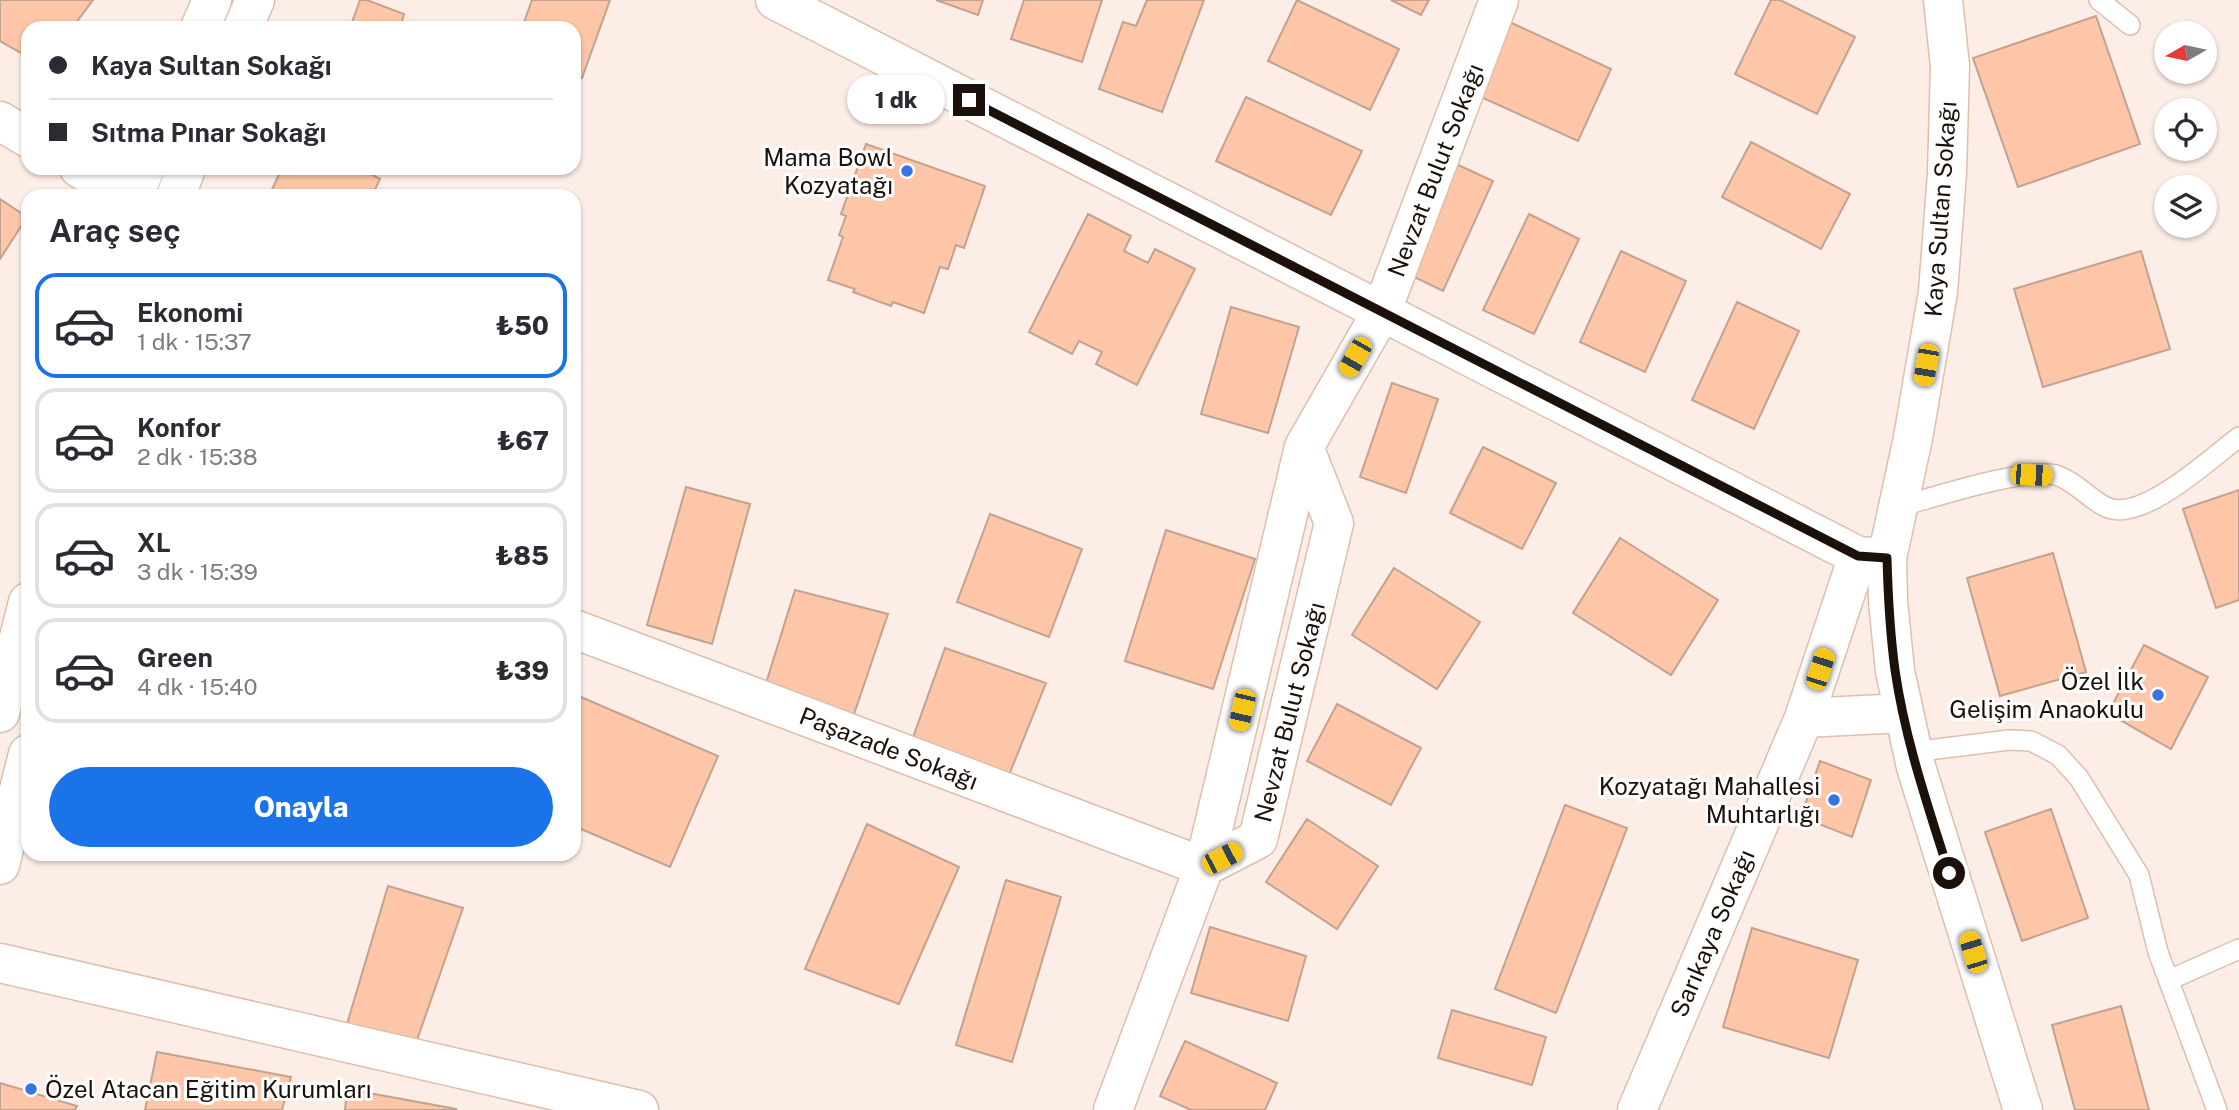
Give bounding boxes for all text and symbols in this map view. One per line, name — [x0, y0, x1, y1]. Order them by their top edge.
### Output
north arrow — [2154, 21, 2217, 84]
map controls — [2154, 21, 2217, 238]
text: Kaya Sultan Sokağı — [91, 50, 332, 81]
street label: Nevzat Bulut Sokağı — [1381, 60, 1489, 280]
callout: 1 dk — [846, 76, 944, 124]
route end — [953, 84, 985, 116]
text: 1 dk — [875, 86, 917, 113]
button: locate — [2154, 98, 2217, 161]
street label: Kaya Sultan Sokağı — [1918, 100, 1962, 318]
text: Sıtma Pınar Sokağı — [91, 117, 326, 148]
place label: Mama Bowl Kozyatağı — [763, 143, 893, 199]
marker: Mama Bowl Kozyatağı — [899, 163, 915, 179]
button: layers — [2154, 175, 2217, 238]
text: Araç seç — [49, 212, 181, 249]
icon: car — [53, 294, 116, 357]
text: Ekonomi — [137, 297, 243, 328]
text: ₺50 — [496, 310, 549, 341]
text: 1 dk · 15:37 — [137, 328, 252, 355]
car — [1336, 334, 1375, 380]
car — [1913, 342, 1940, 388]
icon: car — [53, 409, 116, 472]
text: Konfor — [137, 412, 221, 443]
text: ₺67 — [497, 425, 549, 456]
text: 2 dk · 15:38 — [137, 443, 258, 470]
car — [2010, 464, 2053, 486]
icon: car — [53, 524, 116, 587]
text: XL — [137, 527, 171, 558]
text: ₺85 — [495, 540, 549, 571]
text: 3 dk · 15:39 — [137, 558, 258, 585]
street label: Nevzat Bulut Sokağı — [1248, 599, 1330, 825]
icon: car — [53, 639, 116, 702]
text: Green — [137, 642, 213, 673]
car — [1804, 646, 1837, 692]
text: ₺39 — [496, 655, 549, 686]
place label: Özel İlk Gelişim Anaokulu — [1949, 666, 2144, 723]
text: 4 dk · 15:40 — [137, 673, 258, 700]
car — [1228, 687, 1257, 733]
marker: Özel İlk Gelişim Anaokulu — [2150, 687, 2166, 703]
street label: Paşazade Sokağı — [796, 701, 982, 795]
button: Onayla — [49, 767, 553, 847]
place label: Kozyatağı Mahallesi Muhtarlığı — [1599, 772, 1820, 828]
marker: Kozyatağı Mahallesi Muhtarlığı — [1826, 792, 1842, 808]
car — [1199, 839, 1246, 877]
street label: Sarıkaya Sokağı — [1664, 845, 1760, 1021]
route start — [1933, 857, 1965, 889]
car — [1957, 929, 1990, 975]
place label: Özel Atacan Eğitim Kurumları — [45, 1074, 372, 1103]
marker: Özel Atacan Eğitim Kurumları — [23, 1081, 39, 1097]

